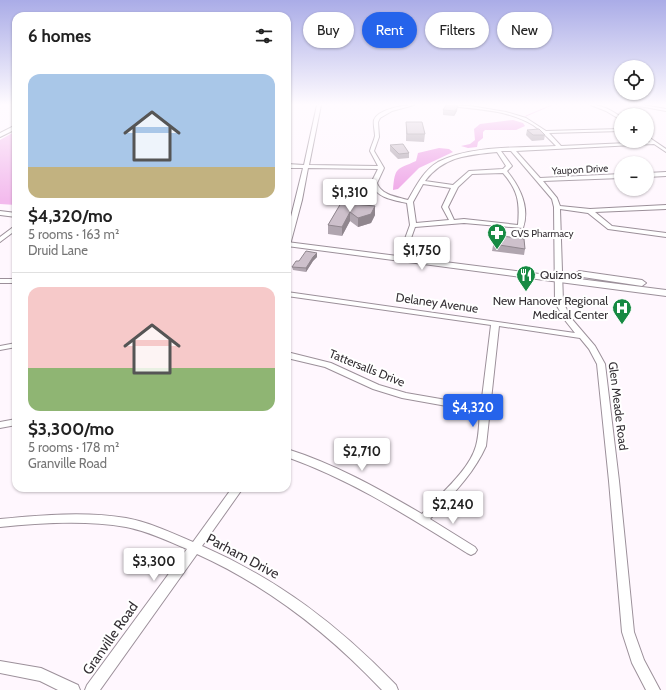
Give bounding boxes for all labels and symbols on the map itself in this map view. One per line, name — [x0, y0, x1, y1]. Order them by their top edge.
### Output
street label: Yaupon Drive — [551, 162, 609, 178]
pin: $1,310 — [317, 179, 383, 213]
pharmacy icon: CVS Pharmacy — [486, 222, 508, 250]
place label: CVS Pharmacy — [511, 227, 574, 240]
pin: $1,750 — [389, 237, 455, 271]
restaurant icon: Quiznos — [515, 264, 537, 292]
place label: Quiznos — [540, 267, 582, 282]
street label: Delaney Avenue — [395, 289, 479, 316]
place label: New Hanover Regional Medical Center — [493, 293, 608, 322]
hospital icon: New Hanover Regional Medical Center — [611, 297, 633, 325]
street label: Tattersalls Drive — [327, 346, 407, 390]
street label: Glen Meade Road — [606, 361, 631, 451]
pin: $4,320 — [440, 394, 506, 428]
pin: $2,710 — [329, 438, 395, 472]
pin: $2,240 — [420, 491, 486, 525]
street label: Parham Drive — [203, 529, 283, 583]
pin: $3,300 — [121, 548, 187, 582]
street label: Granville Road — [78, 598, 142, 678]

